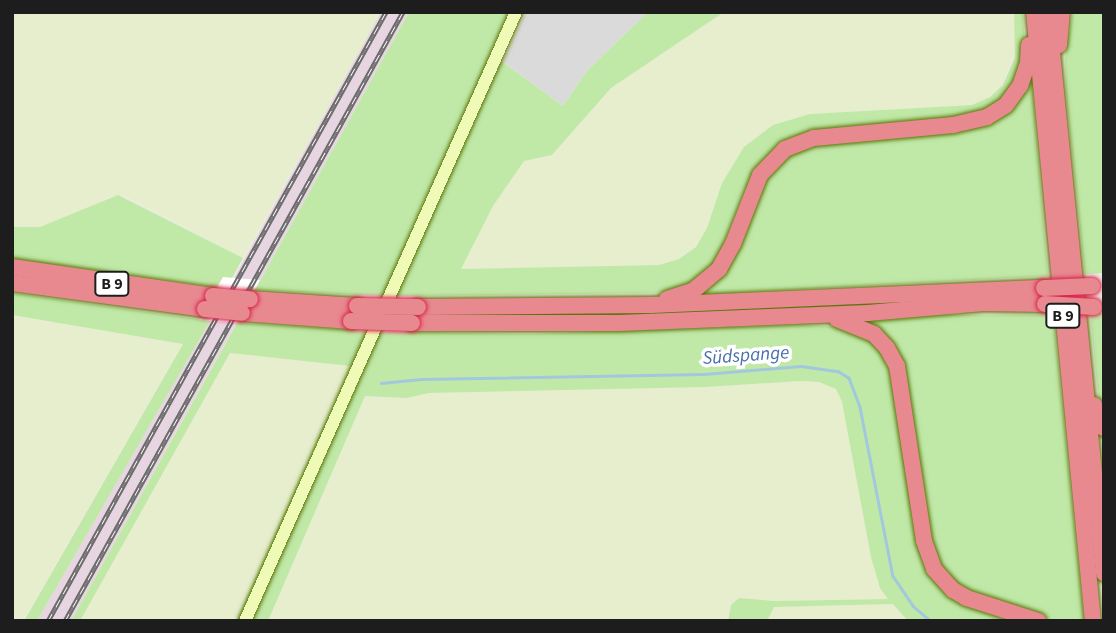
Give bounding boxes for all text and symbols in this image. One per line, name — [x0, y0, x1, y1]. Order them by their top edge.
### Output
road number: B 9 — [93, 272, 131, 296]
road number: B 9 — [1044, 304, 1082, 328]
water label: Südspange — [702, 342, 790, 370]

